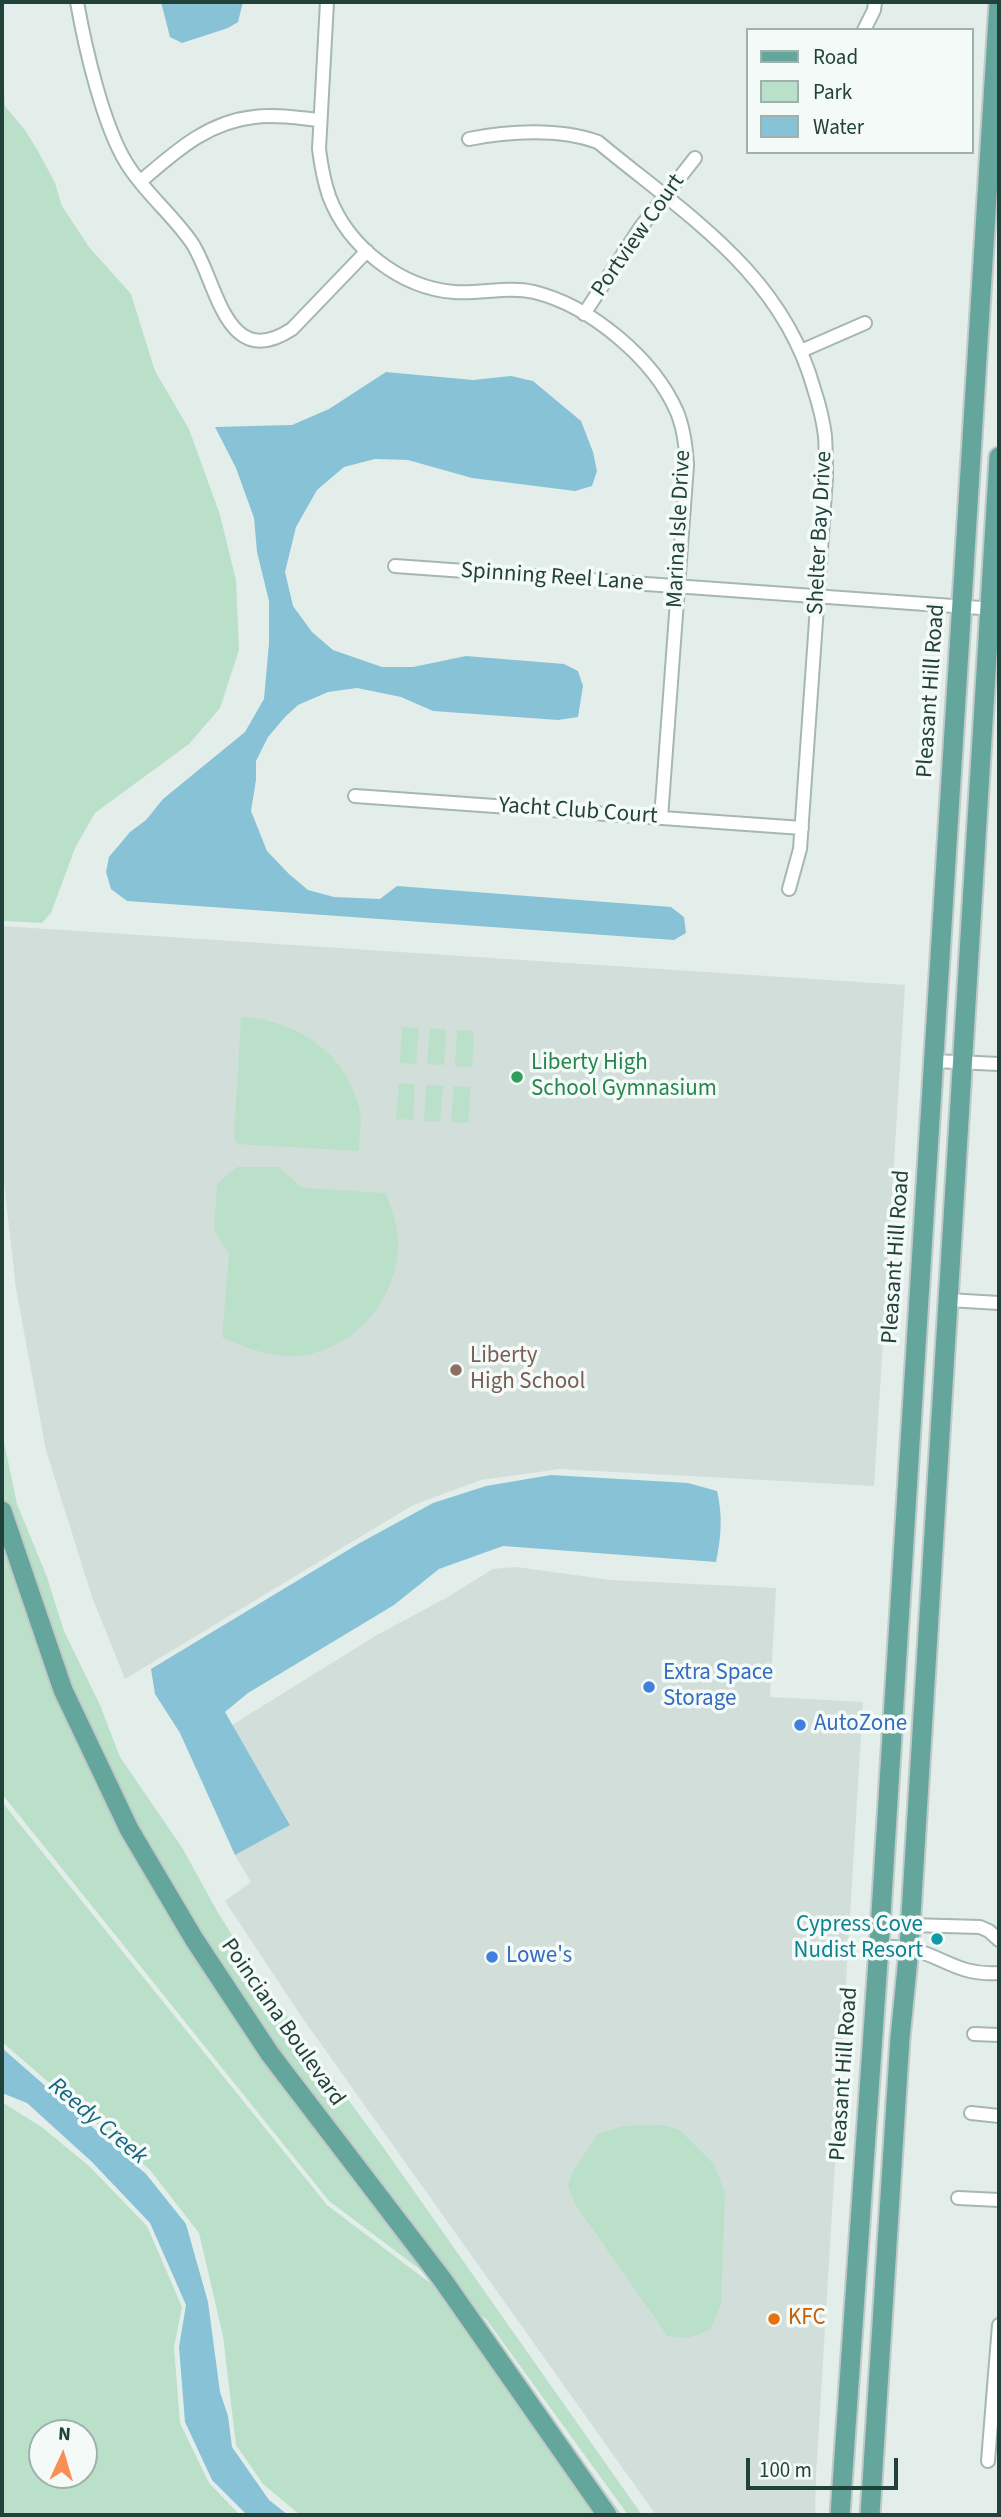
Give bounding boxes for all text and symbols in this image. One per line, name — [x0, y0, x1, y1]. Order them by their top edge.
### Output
legend — [746, 28, 973, 154]
text: Road — [813, 42, 858, 72]
text: Park — [813, 77, 852, 107]
text: Water — [813, 112, 864, 142]
street label: Portview Court — [587, 169, 691, 303]
street label: Marina Isle Drive — [662, 449, 698, 609]
street label: Shelter Bay Drive — [803, 450, 839, 616]
street label: Spinning Reel Lane — [460, 558, 644, 598]
street label: Pleasant Hill Road — [912, 603, 952, 779]
street label: Yacht Club Court — [498, 793, 658, 831]
place label: Liberty High School Gymnasium — [531, 1050, 717, 1104]
marker: Liberty High School Gymnasium — [509, 1069, 525, 1085]
street label: Pleasant Hill Road — [877, 1169, 917, 1345]
place label: Liberty High School — [470, 1343, 585, 1397]
marker: Liberty High School — [448, 1362, 464, 1378]
place label: Extra Space Storage — [663, 1660, 773, 1714]
marker: Extra Space Storage — [641, 1679, 657, 1695]
place label: AutoZone — [814, 1711, 907, 1739]
marker: AutoZone — [792, 1717, 808, 1733]
place label: Cypress Cove Nudist Resort — [794, 1912, 923, 1966]
marker: Cypress Cove Nudist Resort — [929, 1931, 945, 1947]
street label: Poinciana Boulevard — [214, 1934, 350, 2112]
place label: Lowe's — [506, 1943, 572, 1971]
marker: Lowe's — [484, 1949, 500, 1965]
street label: Pleasant Hill Road — [825, 1986, 865, 2162]
water label: Reedy Creek — [42, 2072, 152, 2172]
place label: KFC — [788, 2305, 826, 2333]
marker: KFC — [766, 2311, 782, 2327]
north arrow — [28, 2419, 98, 2489]
text: N — [57, 2421, 72, 2448]
scale bar — [749, 2444, 901, 2488]
text: 100 m — [759, 2455, 812, 2485]

